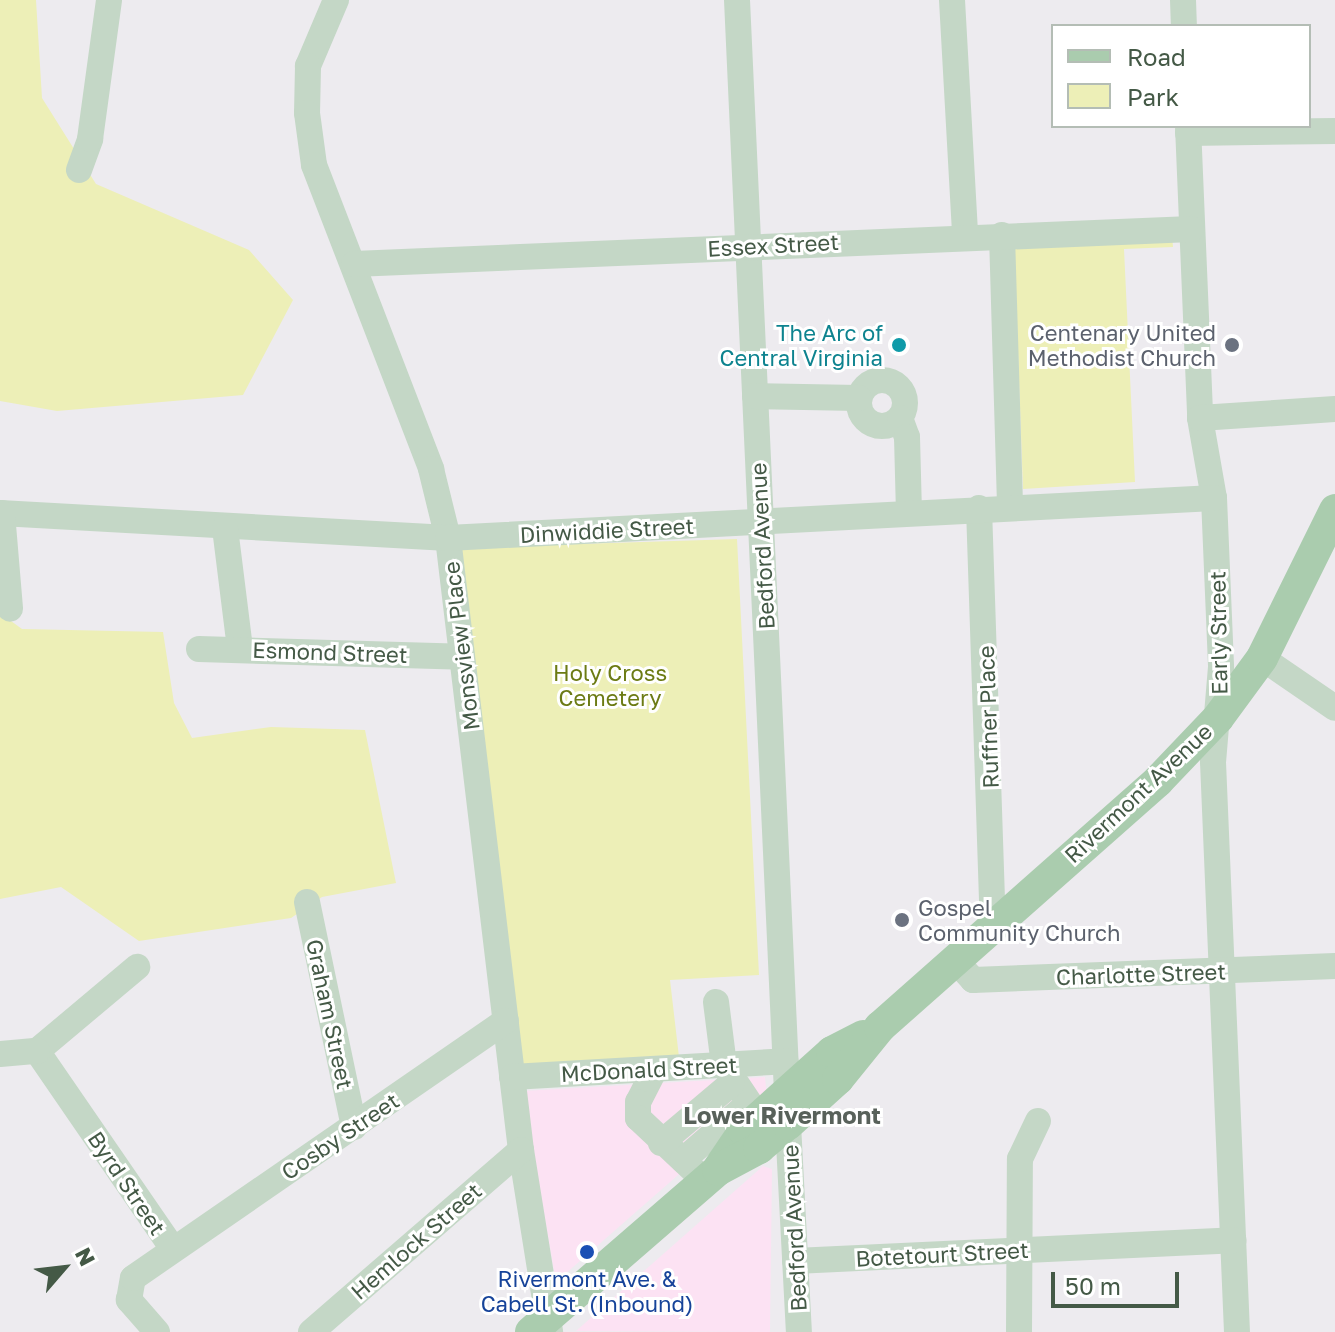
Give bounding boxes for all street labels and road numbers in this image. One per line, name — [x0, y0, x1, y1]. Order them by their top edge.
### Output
street label: Essex Street — [707, 228, 839, 262]
street label: Bedford Avenue — [744, 462, 780, 630]
street label: Dinwiddie Street — [519, 512, 695, 548]
street label: Monsview Place — [438, 560, 484, 732]
street label: Early Street — [1204, 571, 1232, 695]
street label: Esmond Street — [252, 636, 408, 668]
street label: Ruffner Place — [972, 645, 1004, 789]
street label: Rivermont Avenue — [1059, 718, 1217, 868]
street label: Graham Street — [301, 937, 359, 1091]
street label: Charlotte Street — [1055, 958, 1227, 990]
street label: McDonald Street — [560, 1051, 738, 1087]
street label: Cosby Street — [276, 1087, 404, 1185]
street label: Byrd Street — [83, 1126, 171, 1240]
street label: Bedford Avenue — [776, 1144, 812, 1312]
street label: Hemlock Street — [345, 1177, 487, 1305]
street label: Botetourt Street — [855, 1236, 1029, 1272]

